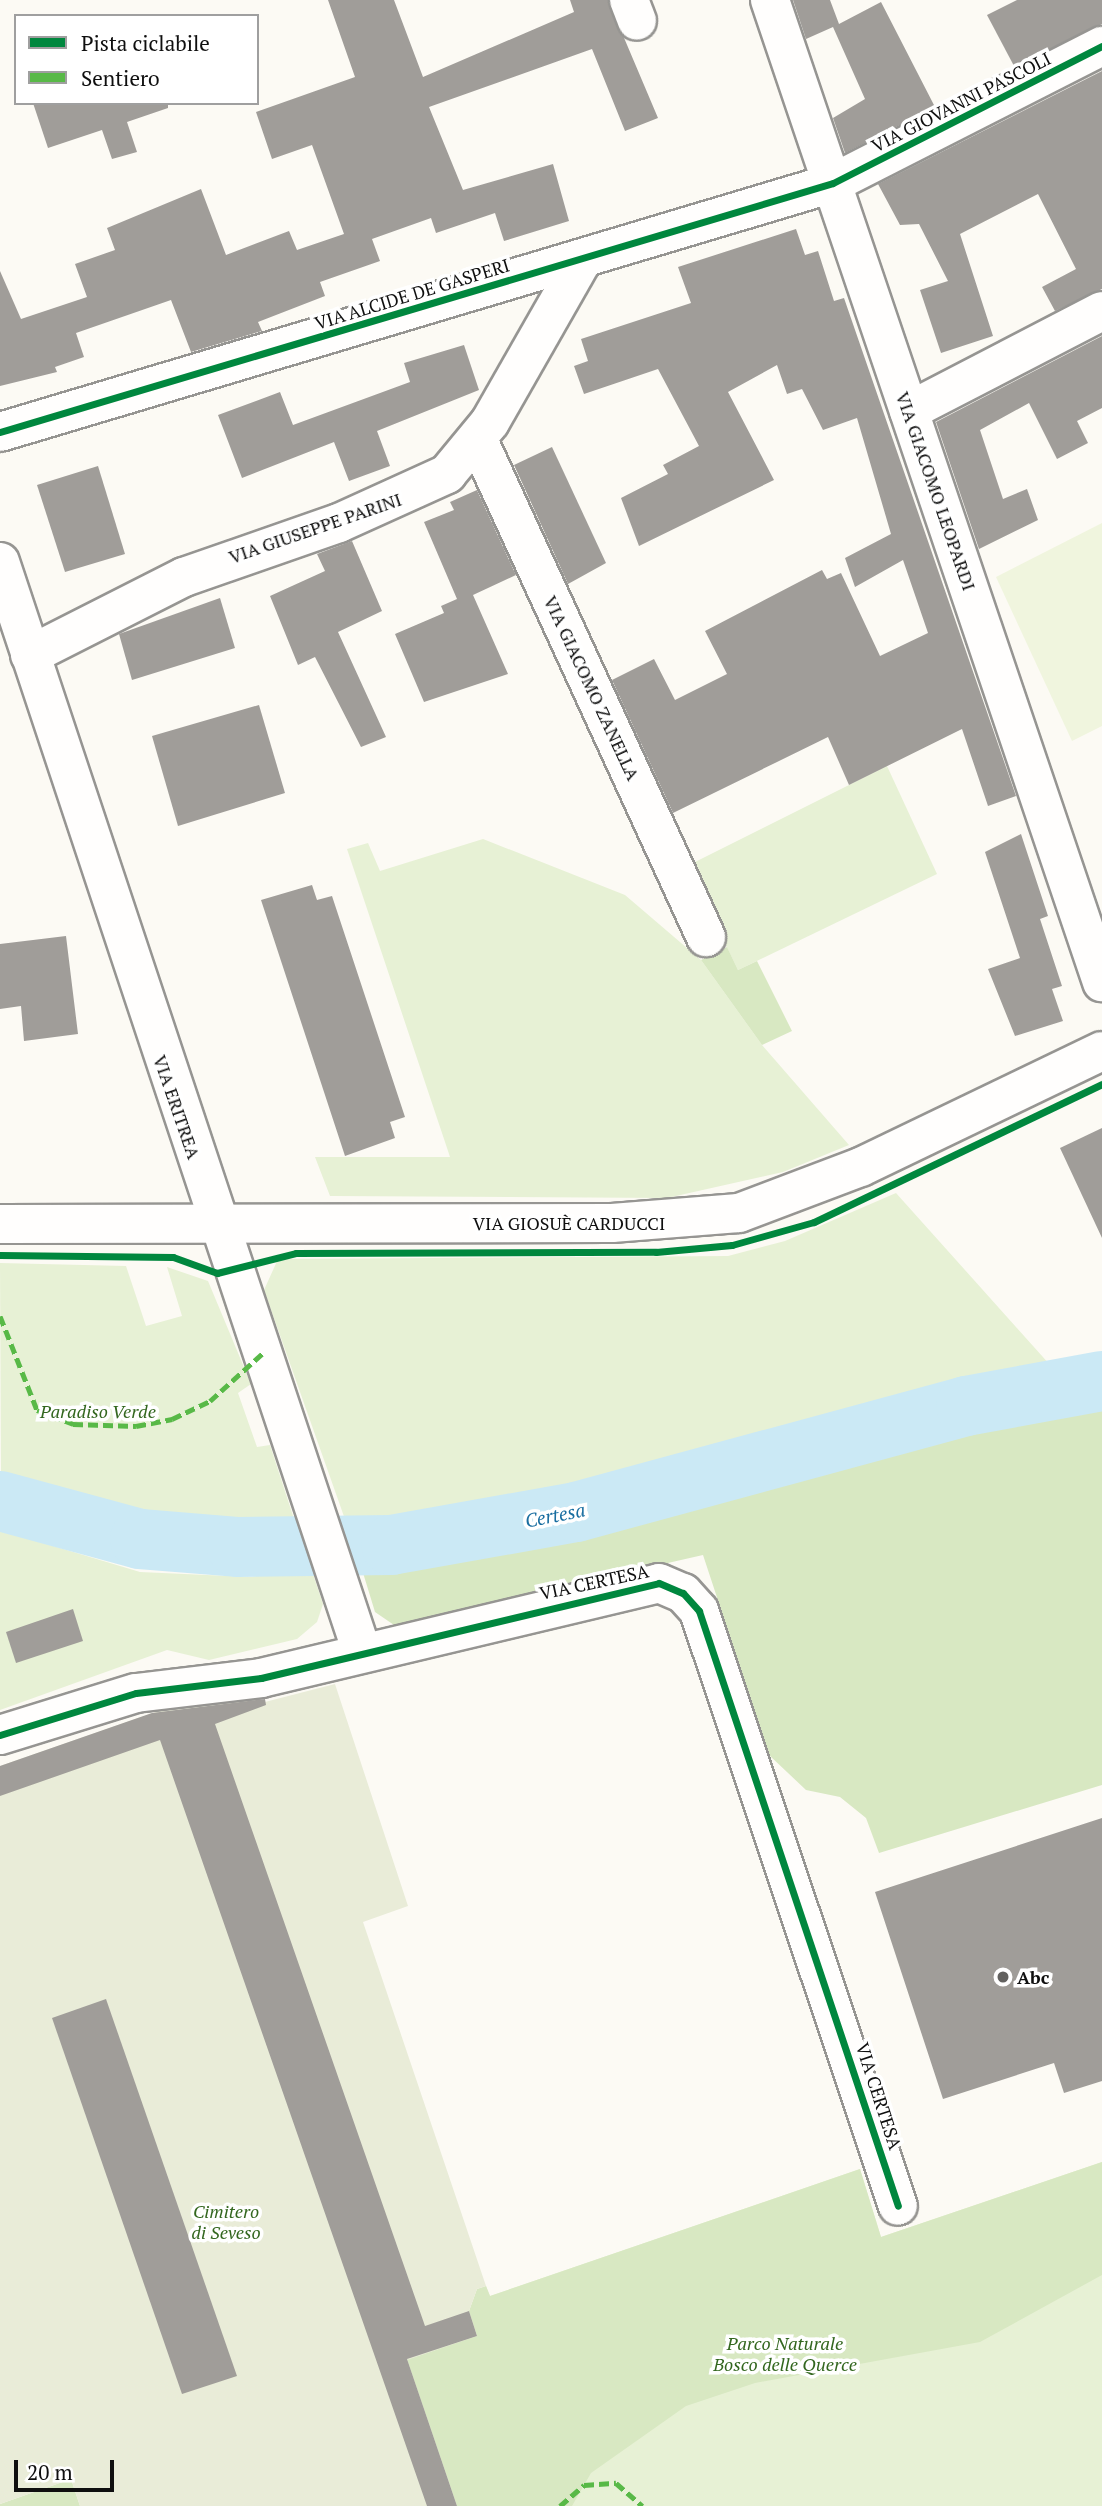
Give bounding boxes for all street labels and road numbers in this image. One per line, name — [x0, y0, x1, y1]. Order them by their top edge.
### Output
street label: VIA GIOVANNI PASCOLI — [868, 47, 1054, 157]
street label: VIA ALCIDE DE GASPERI — [312, 254, 512, 334]
street label: VIA GIACOMO LEOPARDI — [892, 389, 980, 593]
street label: VIA GIUSEPPE PARINI — [226, 488, 404, 568]
street label: VIA GIACOMO ZANELLA — [540, 592, 644, 784]
street label: VIA ERITREA — [149, 1052, 205, 1162]
street label: VIA GIOSUÈ CARDUCCI — [473, 1212, 665, 1234]
street label: VIA CERTESA — [537, 1560, 651, 1604]
street label: VIA CERTESA — [851, 2040, 907, 2152]

